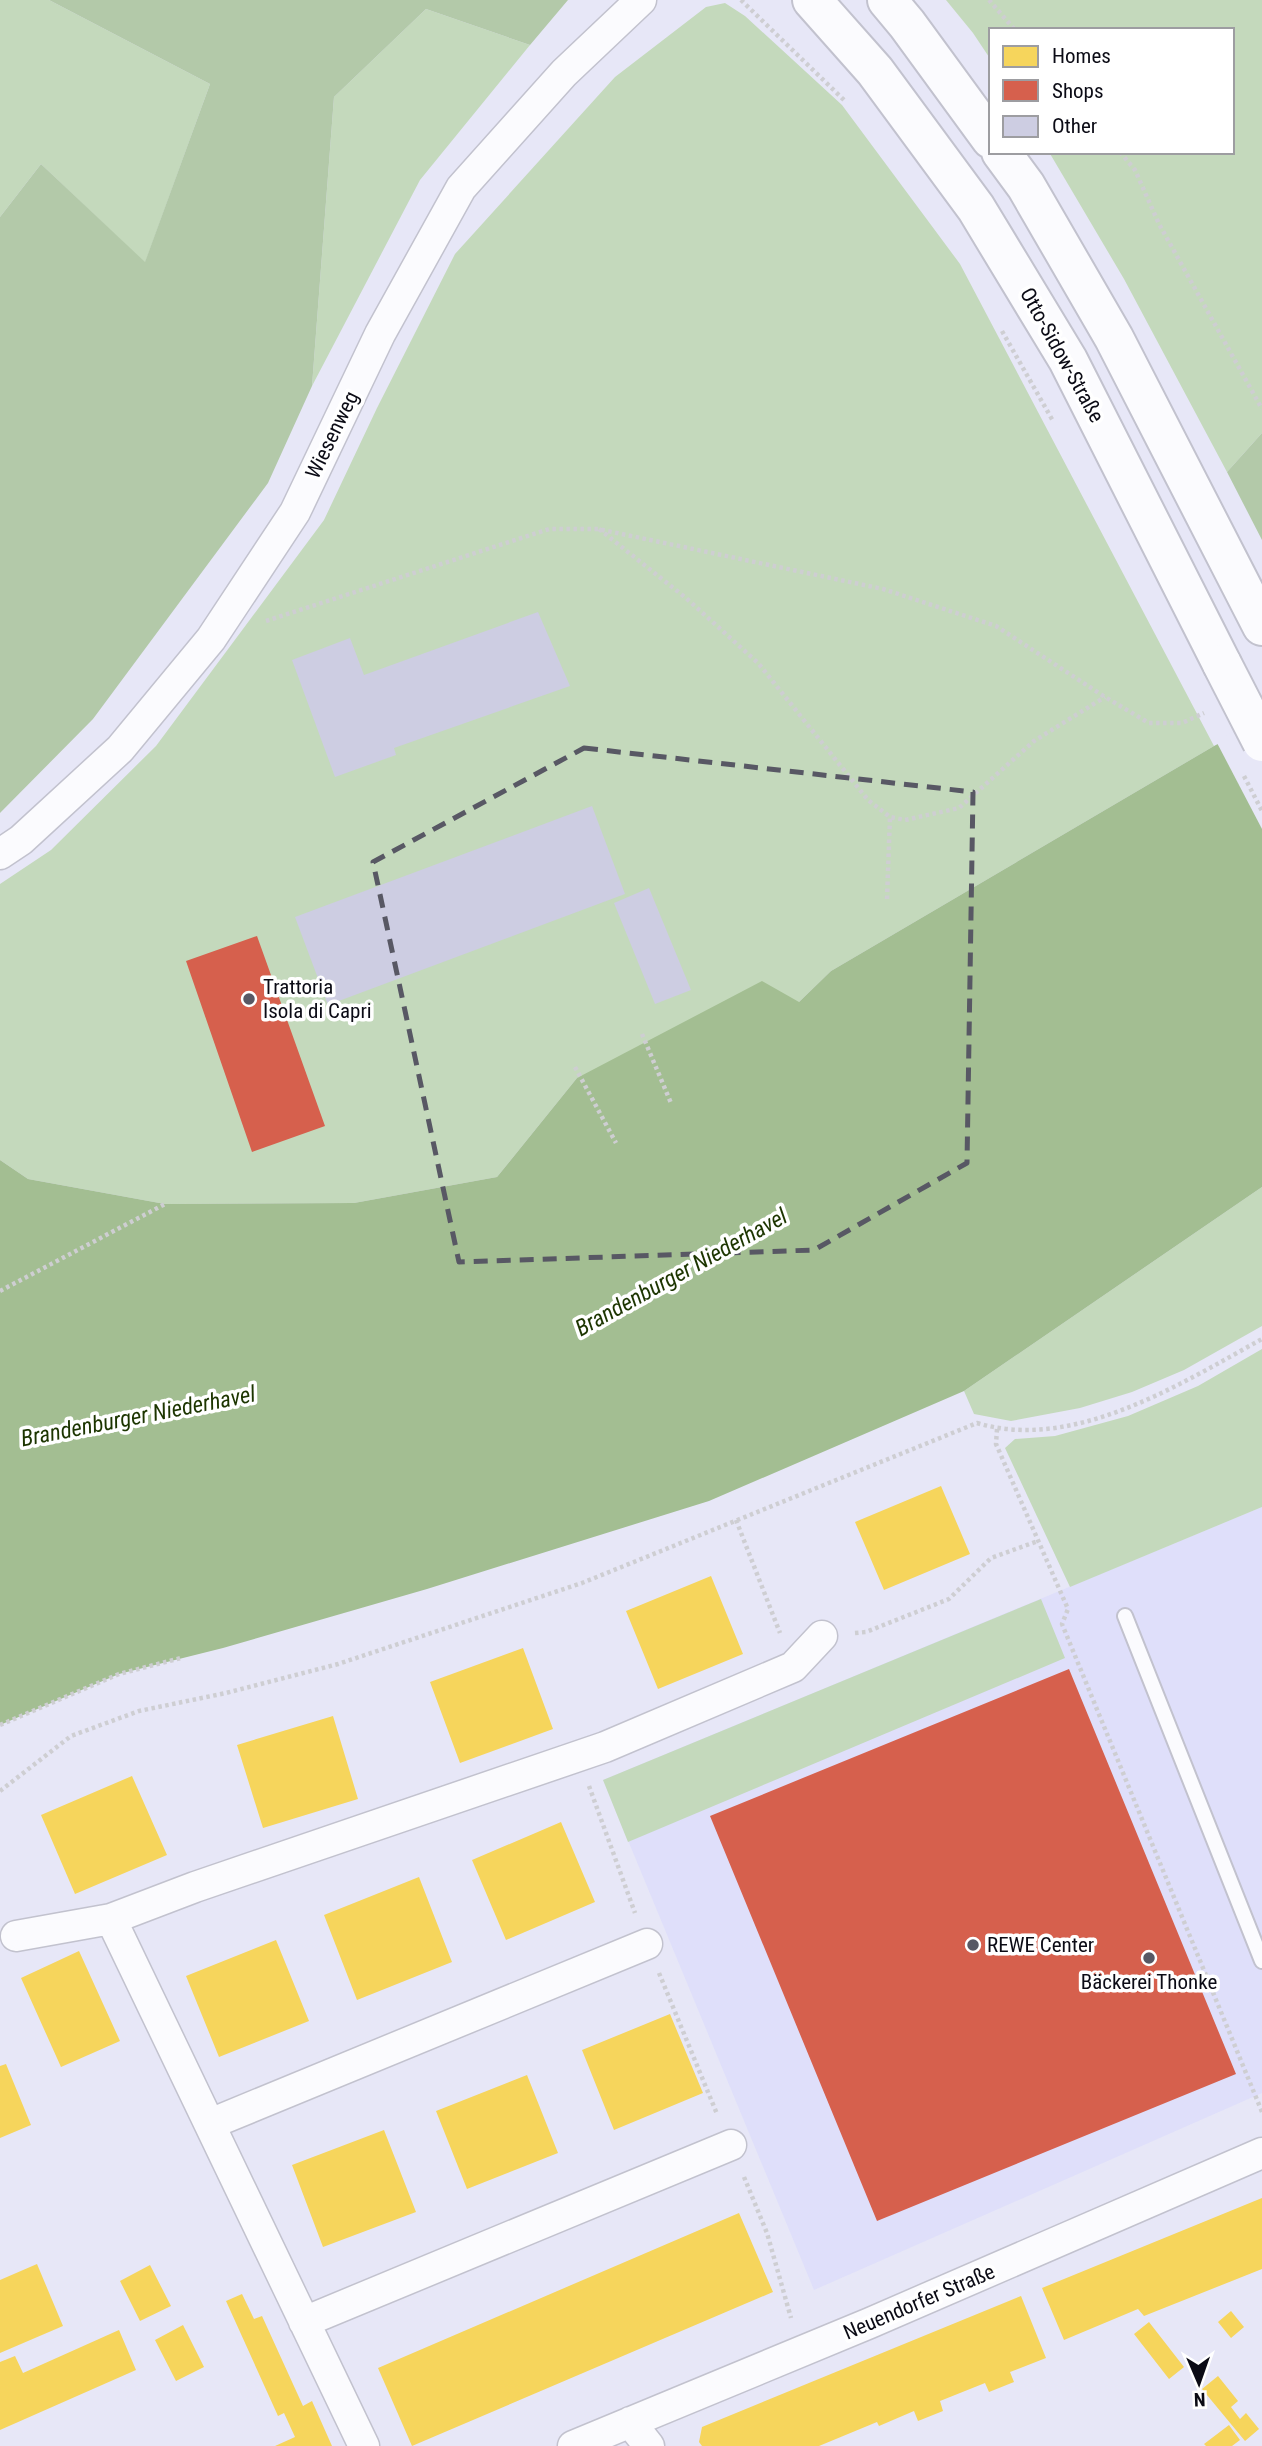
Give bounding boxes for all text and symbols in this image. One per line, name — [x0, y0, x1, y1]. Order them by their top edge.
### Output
legend — [989, 28, 1234, 154]
text: Homes — [1052, 44, 1111, 68]
text: Shops — [1052, 79, 1104, 103]
text: Other — [1052, 114, 1097, 138]
street label: Otto-Sidow-Straße — [1015, 284, 1109, 427]
street label: Wiesenweg — [301, 387, 363, 483]
place label: Trattoria Isola di Capri — [263, 975, 372, 1023]
marker: Trattoria Isola di Capri — [241, 991, 257, 1007]
water label: Brandenburger Niederhavel — [571, 1202, 793, 1342]
water label: Brandenburger Niederhavel — [19, 1380, 258, 1452]
place label: REWE Center — [987, 1933, 1094, 1957]
marker: REWE Center — [965, 1937, 981, 1953]
marker: Bäckerei Thonke — [1141, 1950, 1157, 1966]
place label: Bäckerei Thonke — [1081, 1970, 1217, 1994]
street label: Neuendorfer Straße — [840, 2259, 998, 2345]
north arrow — [1164, 2348, 1234, 2418]
text: N — [1193, 2388, 1206, 2411]

